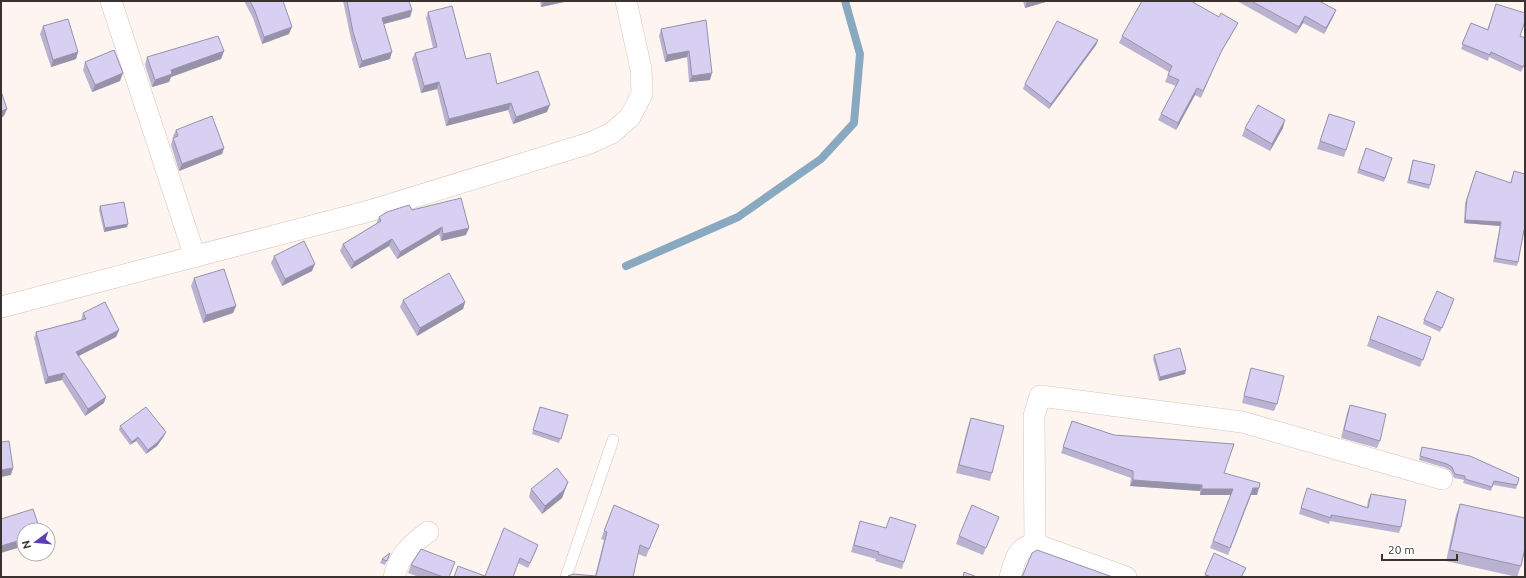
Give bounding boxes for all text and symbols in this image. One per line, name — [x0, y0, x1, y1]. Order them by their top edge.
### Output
north arrow — [16, 522, 56, 562]
scale bar — [1382, 536, 1457, 562]
text: N — [19, 539, 33, 550]
text: 20 m — [1388, 543, 1415, 556]

